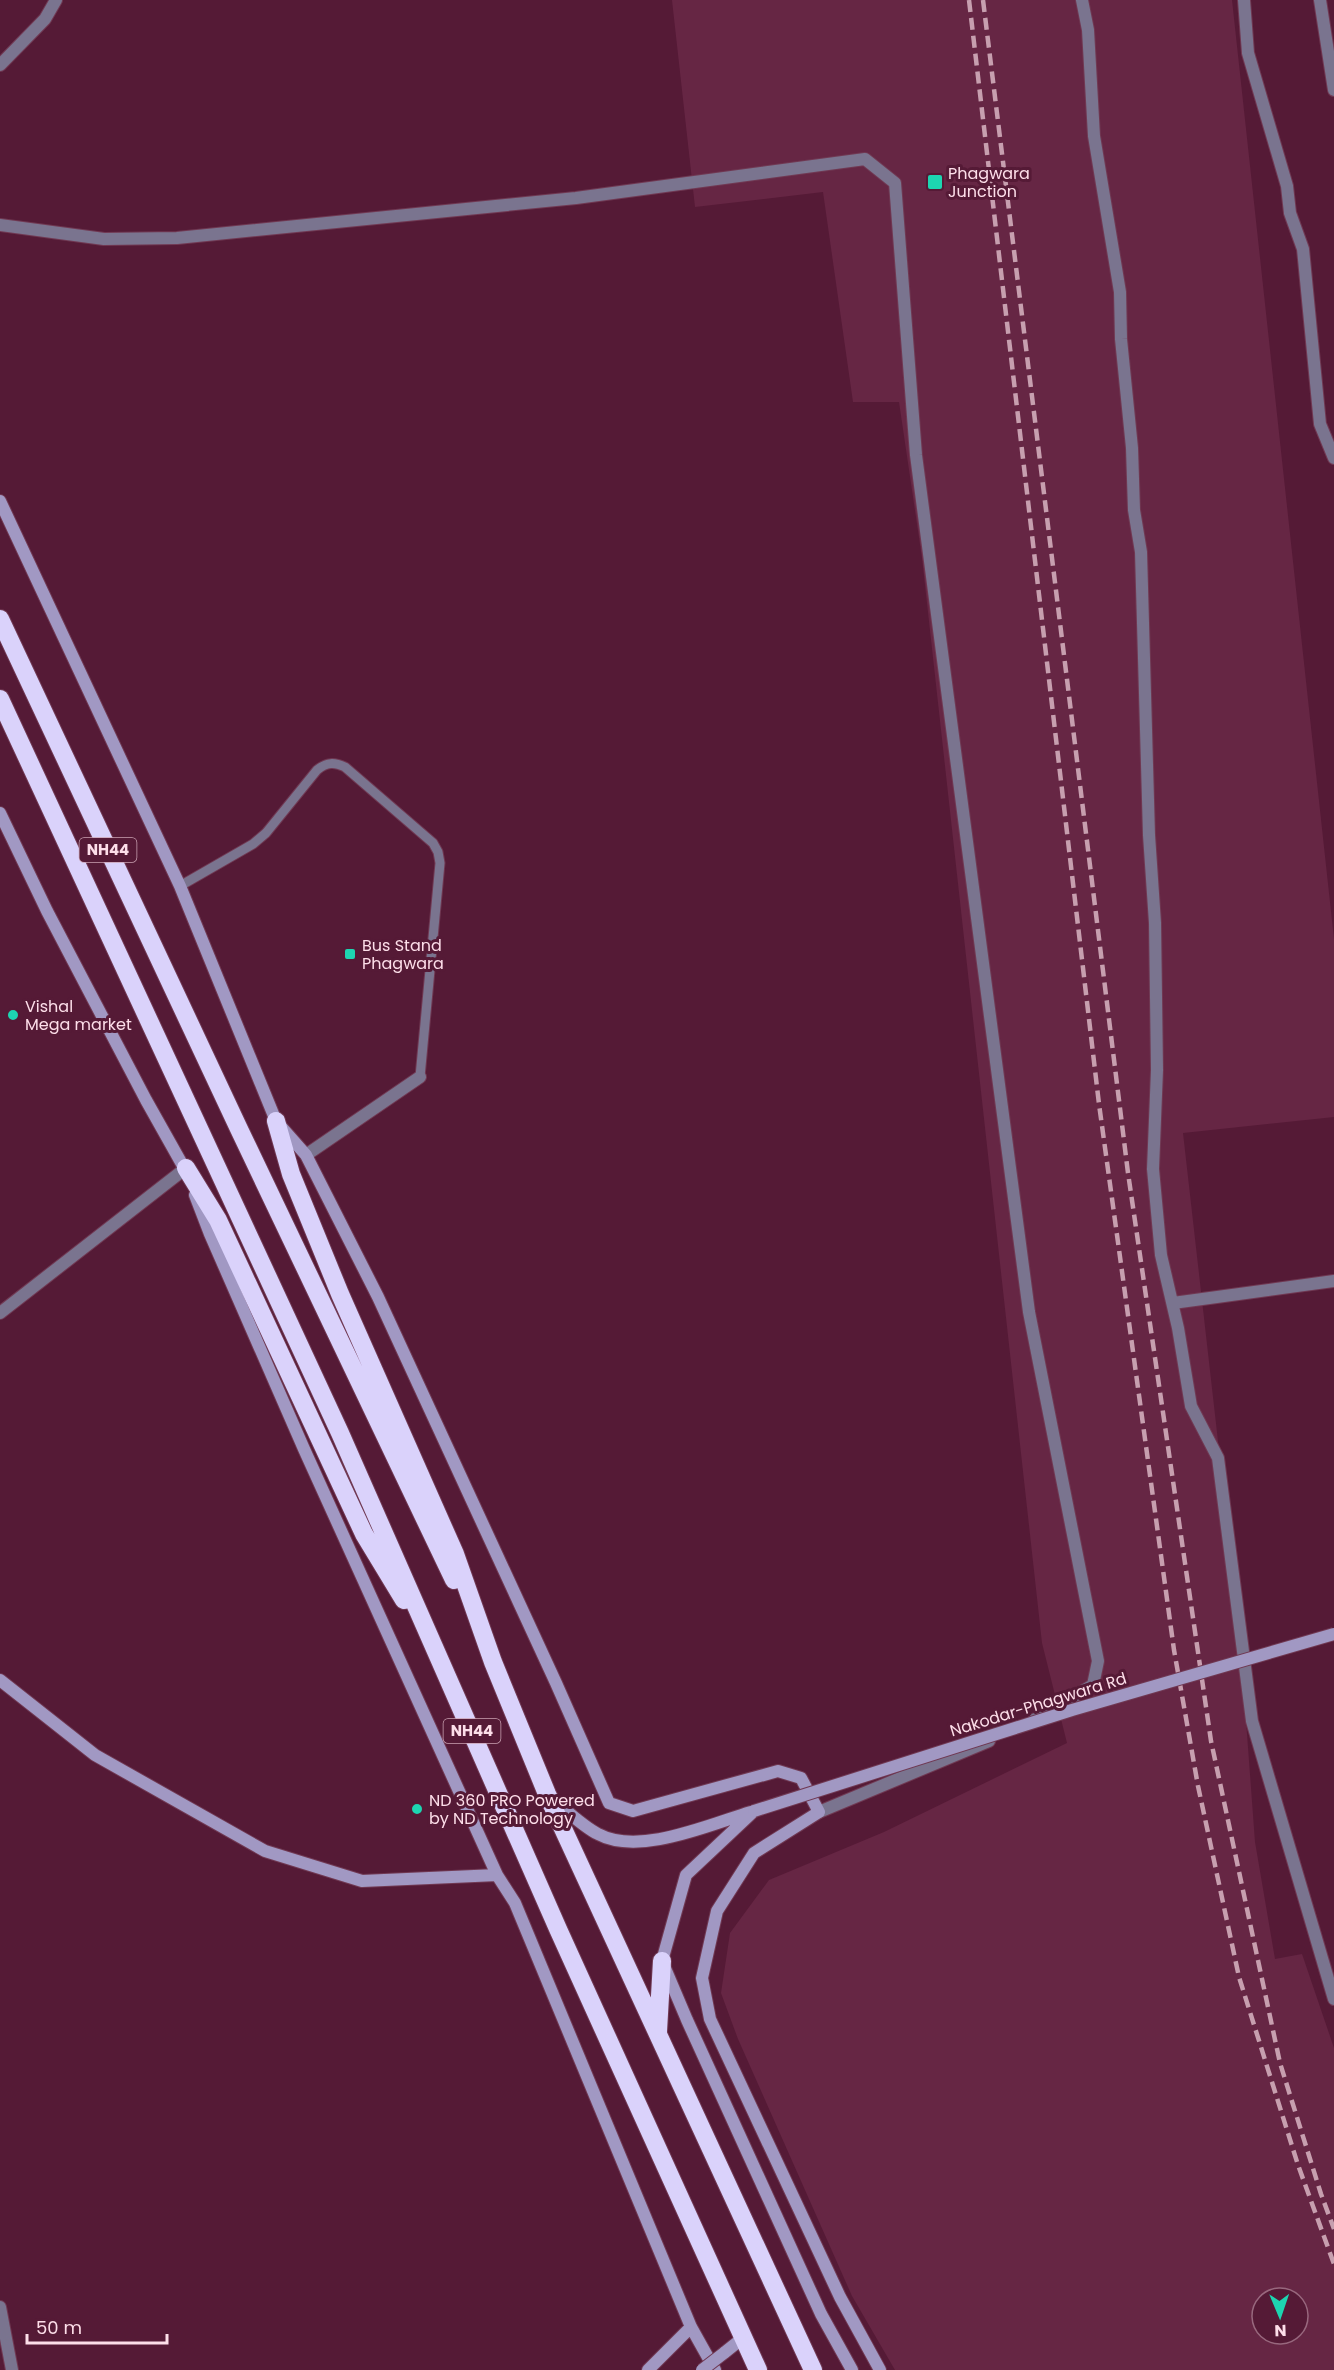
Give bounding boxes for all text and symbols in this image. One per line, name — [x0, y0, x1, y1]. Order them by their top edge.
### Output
place label: Phagwara Junction — [948, 162, 1030, 203]
marker: Phagwara Junction — [926, 173, 944, 191]
road number: NH44 — [80, 838, 136, 862]
place label: Bus Stand Phagwara — [362, 934, 444, 975]
marker: Bus Stand Phagwara — [343, 947, 357, 961]
place label: Vishal Mega market — [25, 995, 132, 1036]
marker: Vishal Mega market — [6, 1008, 20, 1022]
street label: Nakodar-Phagwara Rd — [947, 1667, 1129, 1742]
road number: NH44 — [444, 1719, 500, 1743]
place label: ND 360 PRO Powered by ND Technology — [429, 1789, 595, 1830]
marker: ND 360 PRO Powered by ND Technology — [410, 1802, 424, 1816]
north arrow — [1250, 2286, 1310, 2346]
scale bar — [27, 2307, 166, 2345]
text: 50 m — [36, 2315, 82, 2340]
text: N — [1274, 2319, 1287, 2342]

